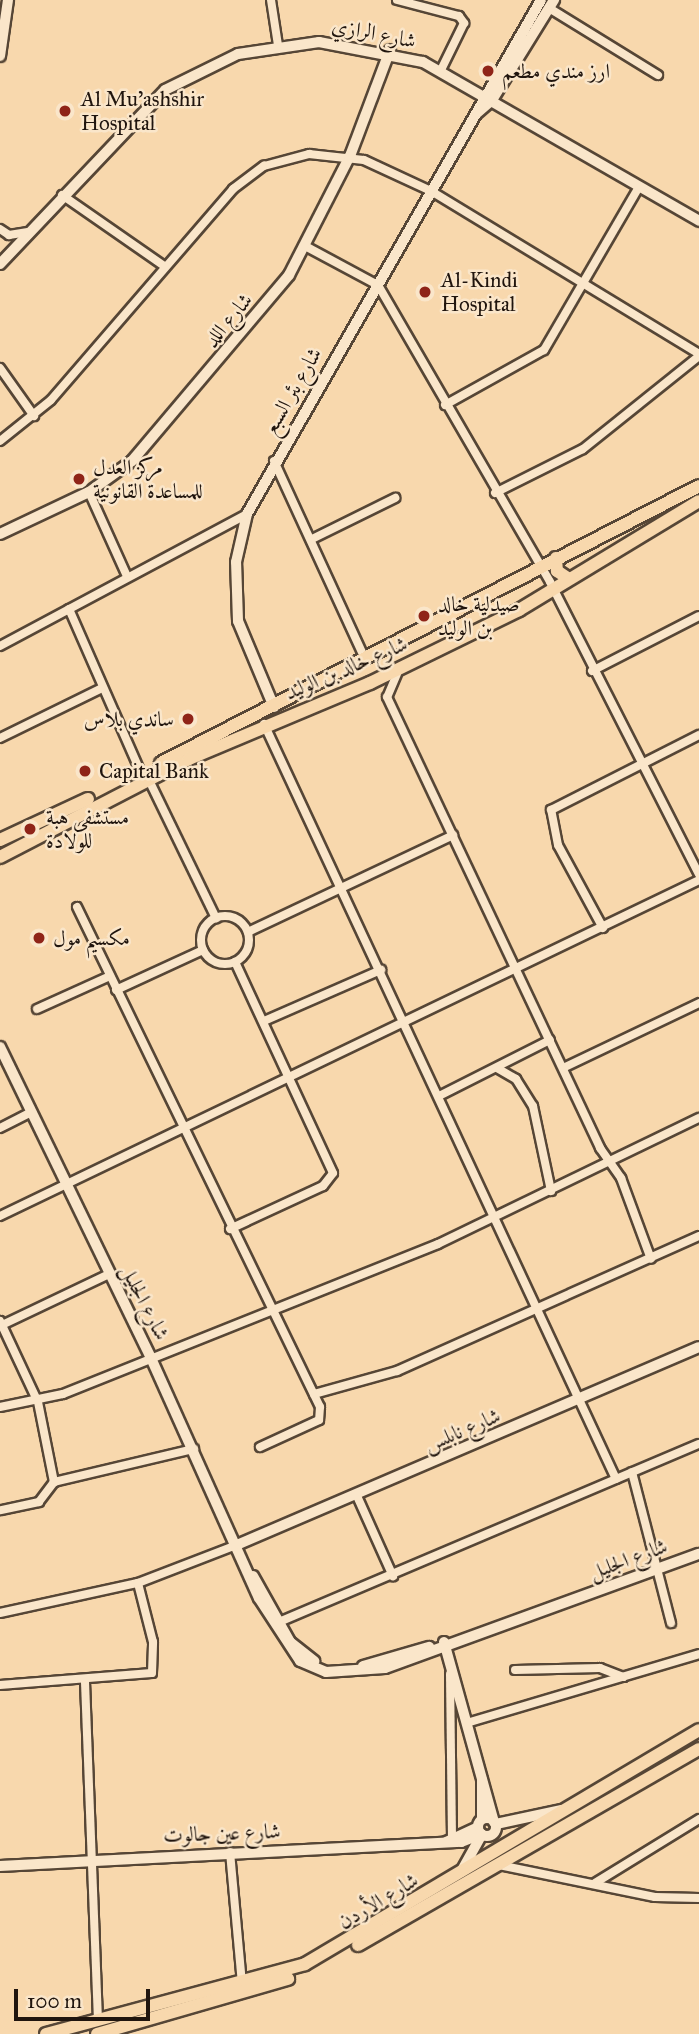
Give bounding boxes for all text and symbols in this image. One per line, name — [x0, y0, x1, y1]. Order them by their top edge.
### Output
street label: شارع الرازي — [330, 13, 418, 53]
place label: ارز مندي مطعم — [502, 58, 610, 84]
marker: ارز مندي مطعم — [480, 63, 496, 79]
place label: Al Mu'ashshir Hospital — [81, 86, 204, 136]
marker: Al Mu'ashshir Hospital — [55, 101, 75, 121]
place label: Al-Kindi Hospital — [441, 267, 518, 317]
marker: Al-Kindi Hospital — [415, 282, 435, 302]
street label: شارع اللد — [198, 288, 258, 352]
street label: شارع بئر السبع — [257, 343, 327, 439]
place label: مركز العدل للمساعدة القانونية — [93, 454, 203, 504]
marker: مركز العدل للمساعدة القانونية — [71, 471, 87, 487]
place label: صيدلية خالد بن الوليد — [438, 591, 520, 641]
marker: صيدلية خالد بن الوليد — [416, 608, 432, 624]
street label: شارع خالد بن الوليد — [281, 631, 411, 705]
place label: ساندي بلاس — [84, 706, 174, 732]
marker: ساندي بلاس — [180, 711, 196, 727]
place label: Capital Bank — [99, 758, 209, 784]
marker: Capital Bank — [77, 763, 93, 779]
place label: مستشفى هبة للولادة — [46, 804, 129, 854]
marker: مستشفى هبة للولادة — [20, 819, 40, 839]
place label: مكسيم مول — [53, 925, 130, 951]
marker: مكسيم مول — [31, 930, 47, 946]
street label: شارع الجليل — [115, 1260, 175, 1344]
street label: شارع نابلس — [420, 1403, 504, 1457]
street label: شارع الجليل — [585, 1533, 671, 1585]
street label: شارع عين جالوت — [163, 1818, 281, 1848]
street label: شارع الأردن — [333, 1867, 423, 1935]
scale bar — [18, 1974, 154, 2018]
text: 100 m — [27, 1988, 82, 2014]

